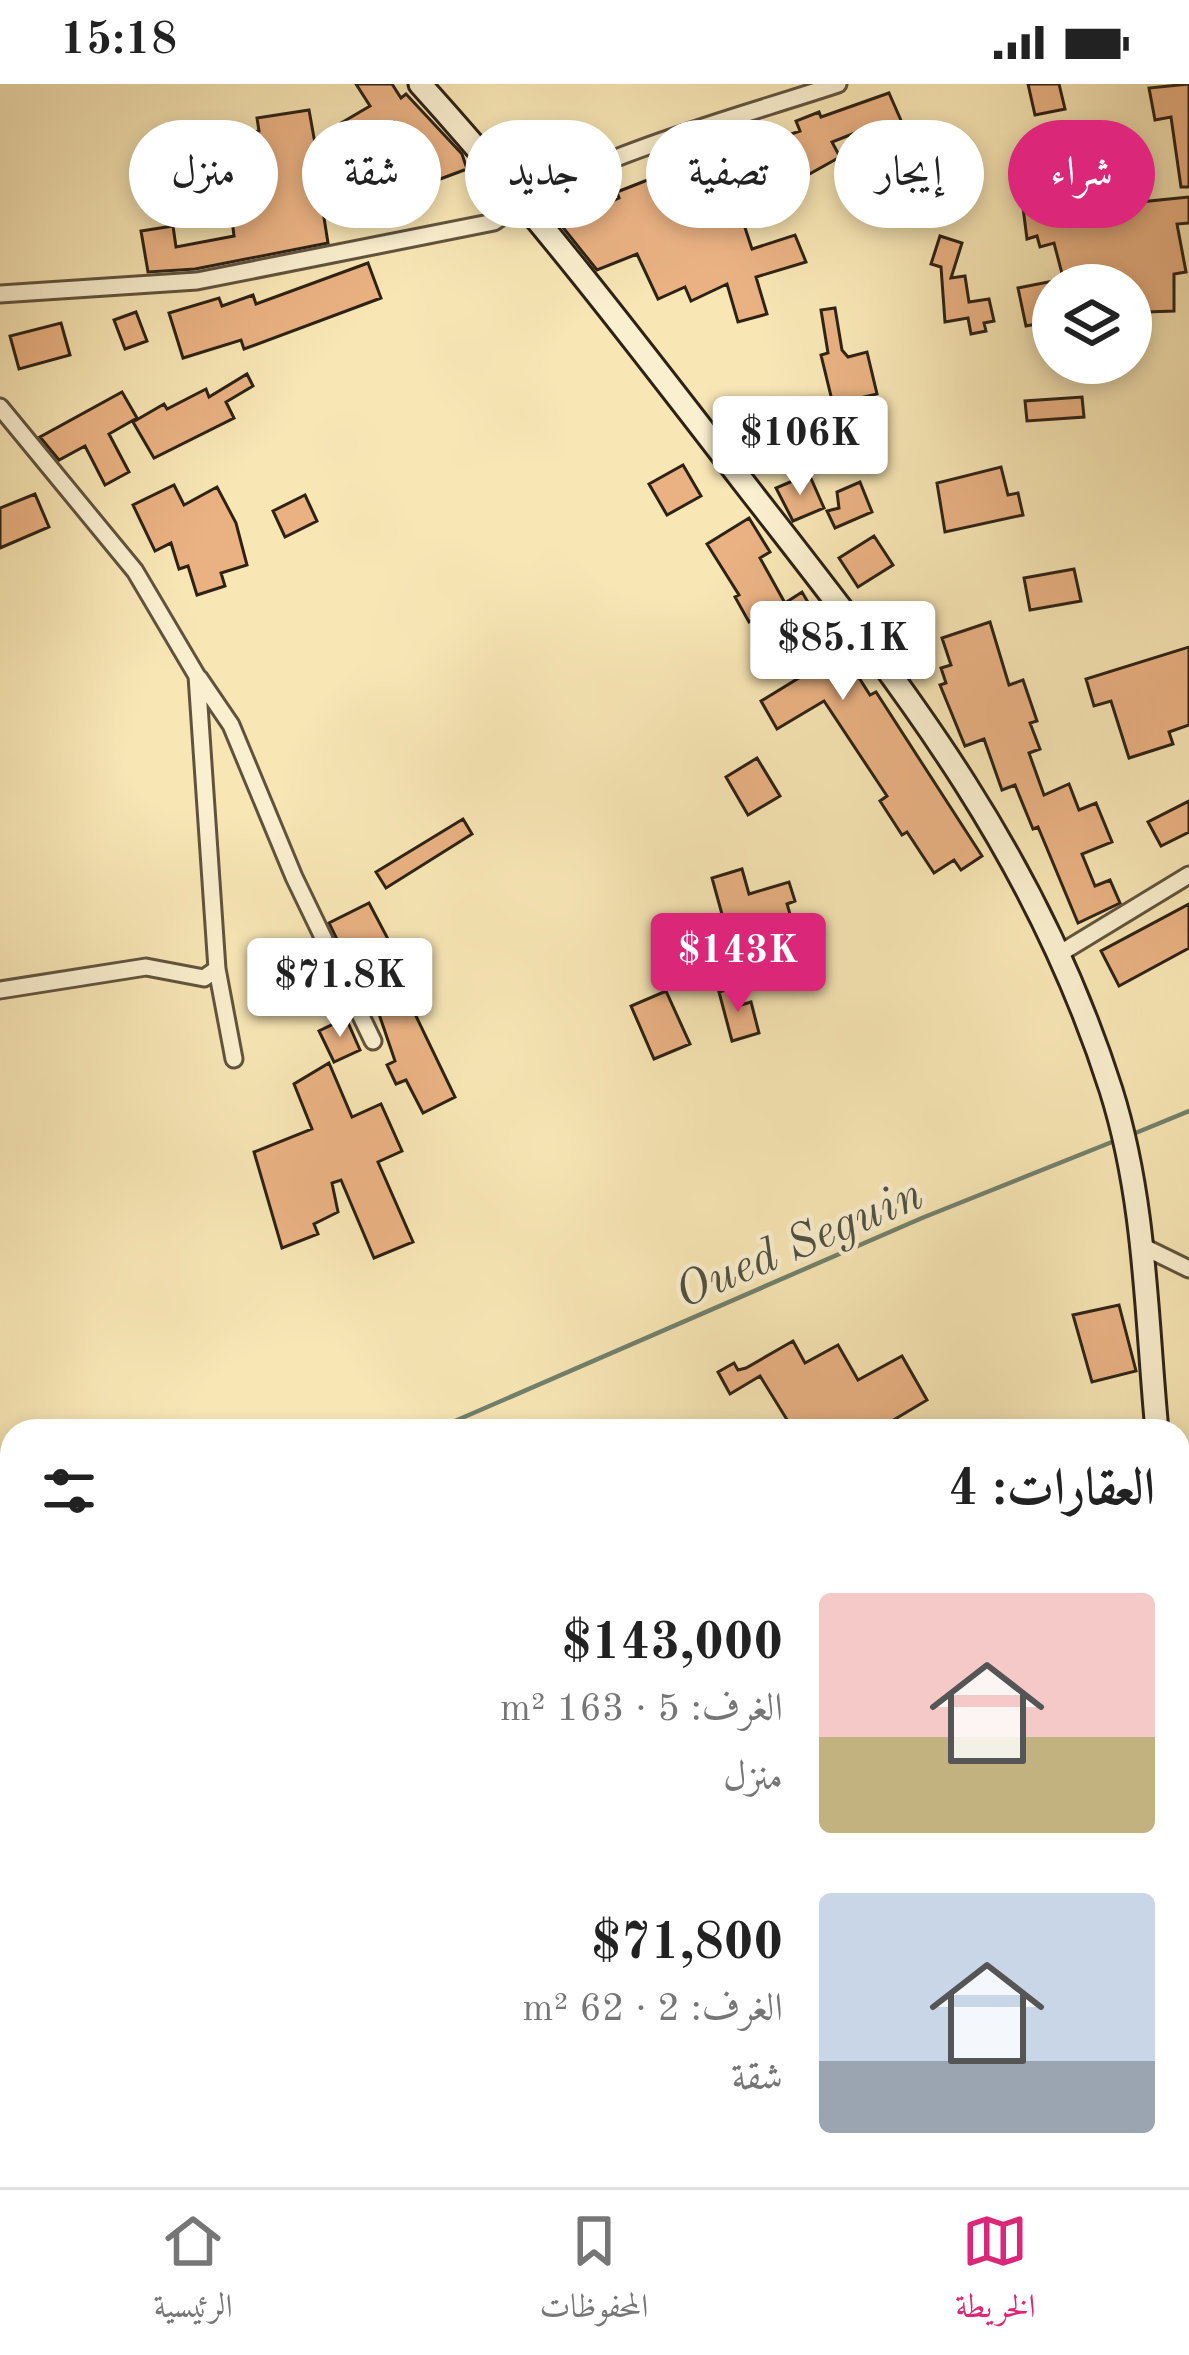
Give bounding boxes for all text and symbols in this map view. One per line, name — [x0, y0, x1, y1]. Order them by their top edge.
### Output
text: 15:18 — [60, 19, 177, 64]
chip: منزل — [129, 120, 278, 228]
chip: شقة — [302, 120, 441, 228]
chip: جديد — [465, 120, 622, 228]
chip: تصفية — [646, 120, 810, 228]
chip: إيجار — [834, 120, 984, 228]
chip: شراء — [1008, 120, 1155, 228]
map controls — [1032, 264, 1152, 384]
button: layers — [1032, 264, 1152, 384]
pin: $106K — [716, 396, 884, 498]
text: $106K — [740, 415, 860, 454]
pin: $85.1K — [745, 601, 941, 703]
text: $85.1K — [777, 620, 909, 659]
pin: $143K — [654, 913, 822, 1015]
text: $143K — [678, 932, 798, 971]
pin: $71.8K — [242, 938, 438, 1040]
text: $71.8K — [274, 957, 406, 996]
water label: Oued Seguin — [669, 1171, 930, 1318]
icon: filters — [36, 1458, 102, 1524]
text: العقارات: 4 — [949, 1465, 1155, 1516]
text: $143,000 — [562, 1619, 783, 1670]
icon: home — [915, 1641, 1059, 1785]
text: الغرف: 5 · 163 m² — [500, 1690, 783, 1729]
text: منزل — [723, 1759, 783, 1798]
text: $71,800 — [591, 1919, 783, 1970]
icon: home — [915, 1941, 1059, 2085]
text: الغرف: 2 · 62 m² — [523, 1990, 783, 2029]
text: شقة — [731, 2059, 783, 2098]
tab: الرئيسية — [153, 2208, 233, 2338]
tab: المحفوظات — [540, 2208, 648, 2338]
tab: الخريطة — [955, 2208, 1036, 2338]

